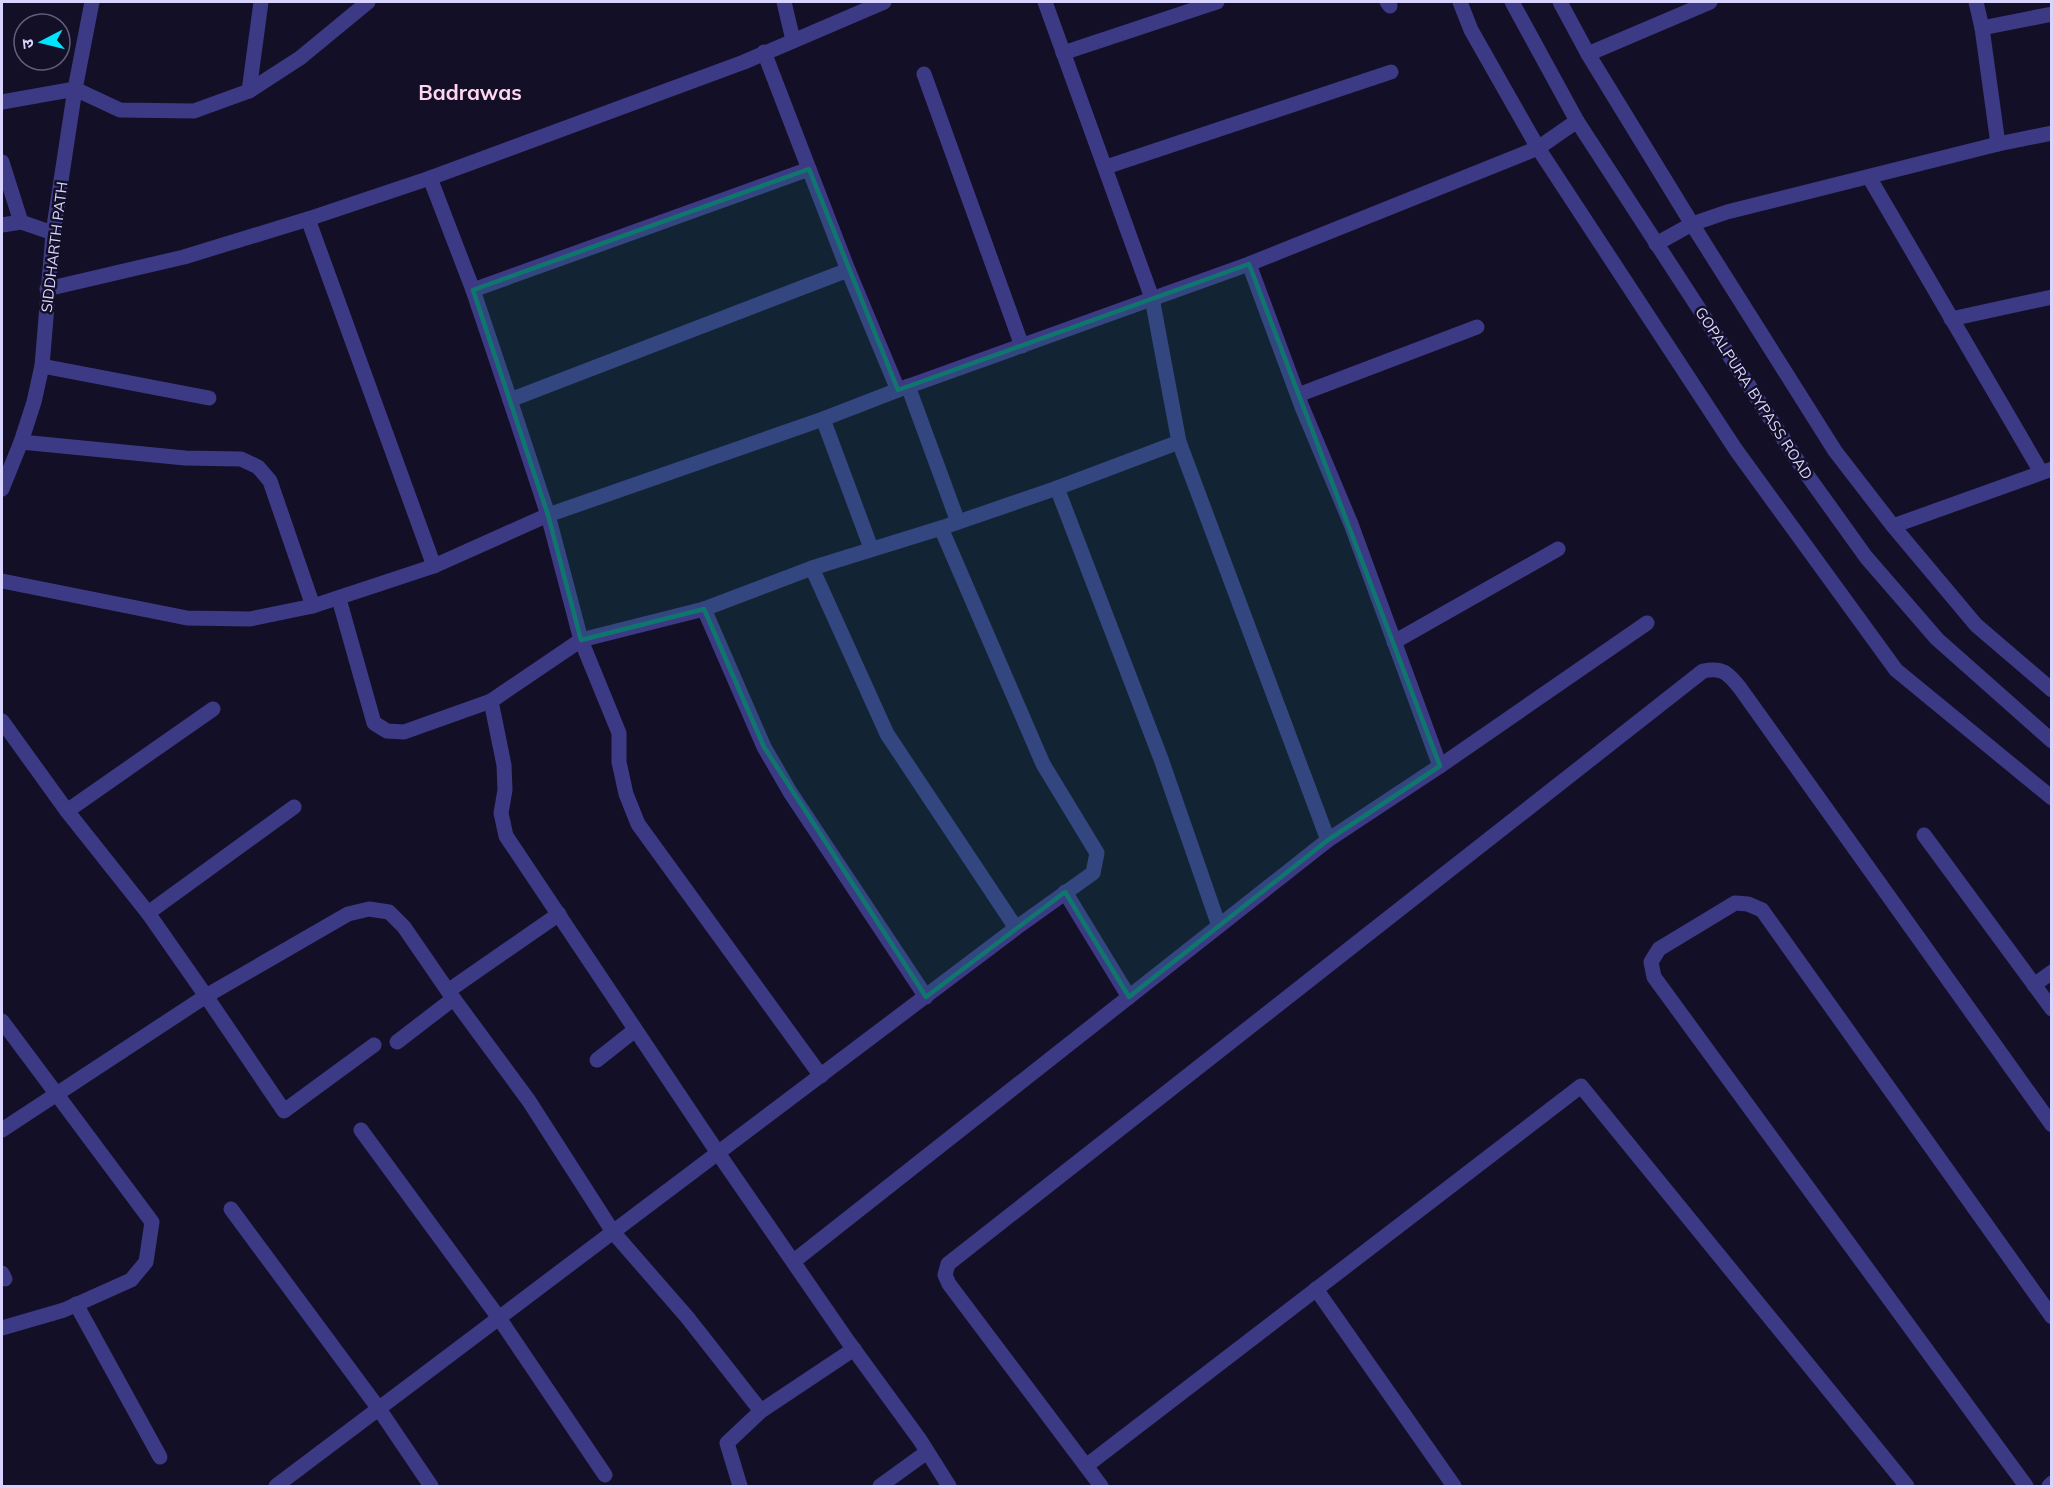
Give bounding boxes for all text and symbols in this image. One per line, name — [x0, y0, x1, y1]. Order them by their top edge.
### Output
north arrow — [12, 12, 72, 72]
text: उ — [17, 37, 38, 50]
district label: Badrawas — [418, 79, 522, 105]
street label: SIDDHARTH PATH — [37, 180, 71, 314]
street label: GOPALPURA BYPASS ROAD — [1691, 303, 1817, 483]

